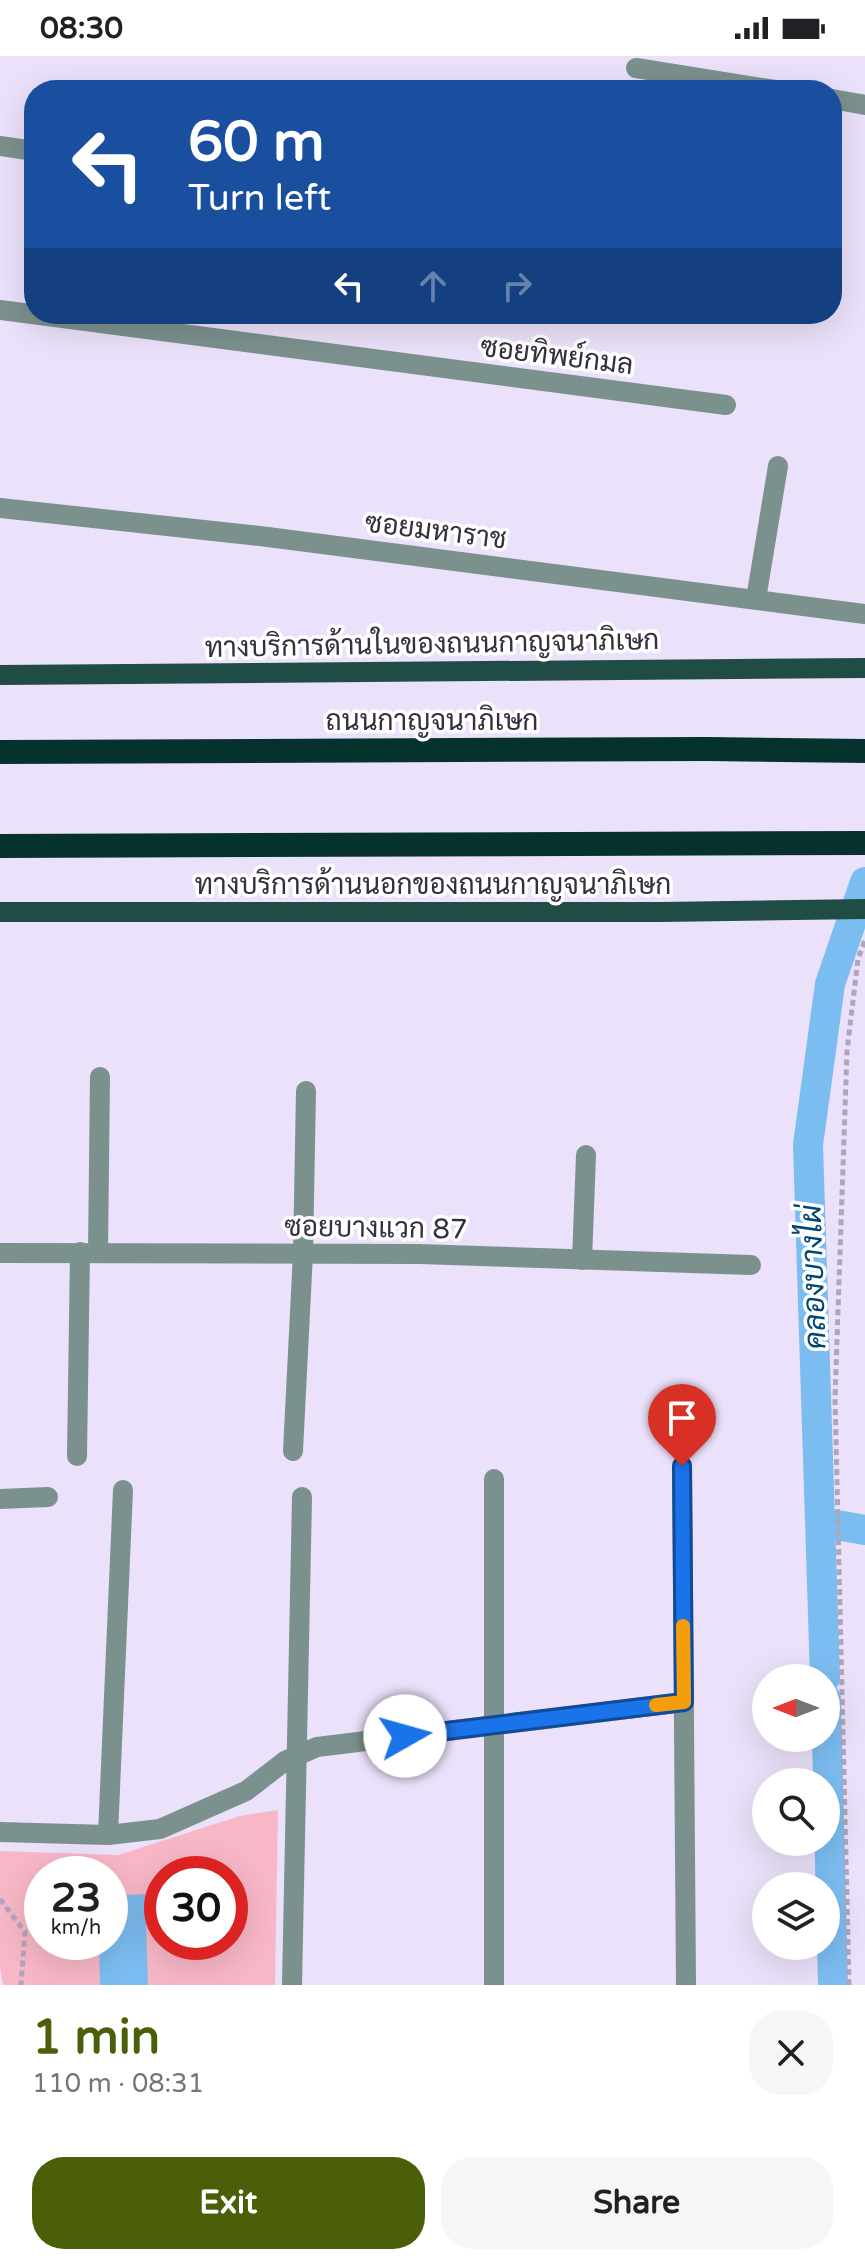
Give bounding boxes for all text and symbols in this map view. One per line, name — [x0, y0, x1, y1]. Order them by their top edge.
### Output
text: 08:30 — [40, 10, 123, 47]
text: 60 m — [188, 109, 324, 176]
icon: left — [56, 112, 160, 216]
text: Turn left — [188, 177, 331, 220]
icon: left — [327, 264, 371, 308]
icon: ahead — [411, 264, 455, 308]
icon: right — [495, 264, 539, 308]
street label: ซอยทิพย์กมล — [478, 327, 636, 382]
street label: ซอยมหาราช — [363, 505, 509, 557]
street label: ทางบริการด้านในของถนนกาญจนาภิเษก — [204, 620, 660, 665]
street label: ถนนกาญจนาภิเษก — [326, 704, 538, 738]
street label: ทางบริการด้านนอกของถนนกาญจนาภิเษก — [195, 866, 671, 902]
water label: คลองบางไผ่ — [790, 1202, 835, 1350]
street label: ซอยบางแวก 87 — [284, 1209, 468, 1247]
pin — [648, 1384, 716, 1466]
icon: arrive — [660, 1396, 704, 1440]
north arrow — [752, 1664, 840, 1752]
map controls — [752, 1664, 840, 1960]
position arrow — [363, 1694, 447, 1778]
button: search — [752, 1768, 840, 1856]
speed limit sign: 30 — [144, 1856, 248, 1960]
button: layers — [752, 1872, 840, 1960]
text: 23 — [51, 1874, 101, 1922]
text: km/h — [51, 1916, 101, 1940]
text: 1 min — [32, 2009, 160, 2067]
button: close — [749, 2011, 833, 2095]
text: 110 m · 08:31 — [32, 2068, 204, 2099]
button: Exit — [32, 2157, 425, 2249]
button: Share — [441, 2157, 833, 2249]

